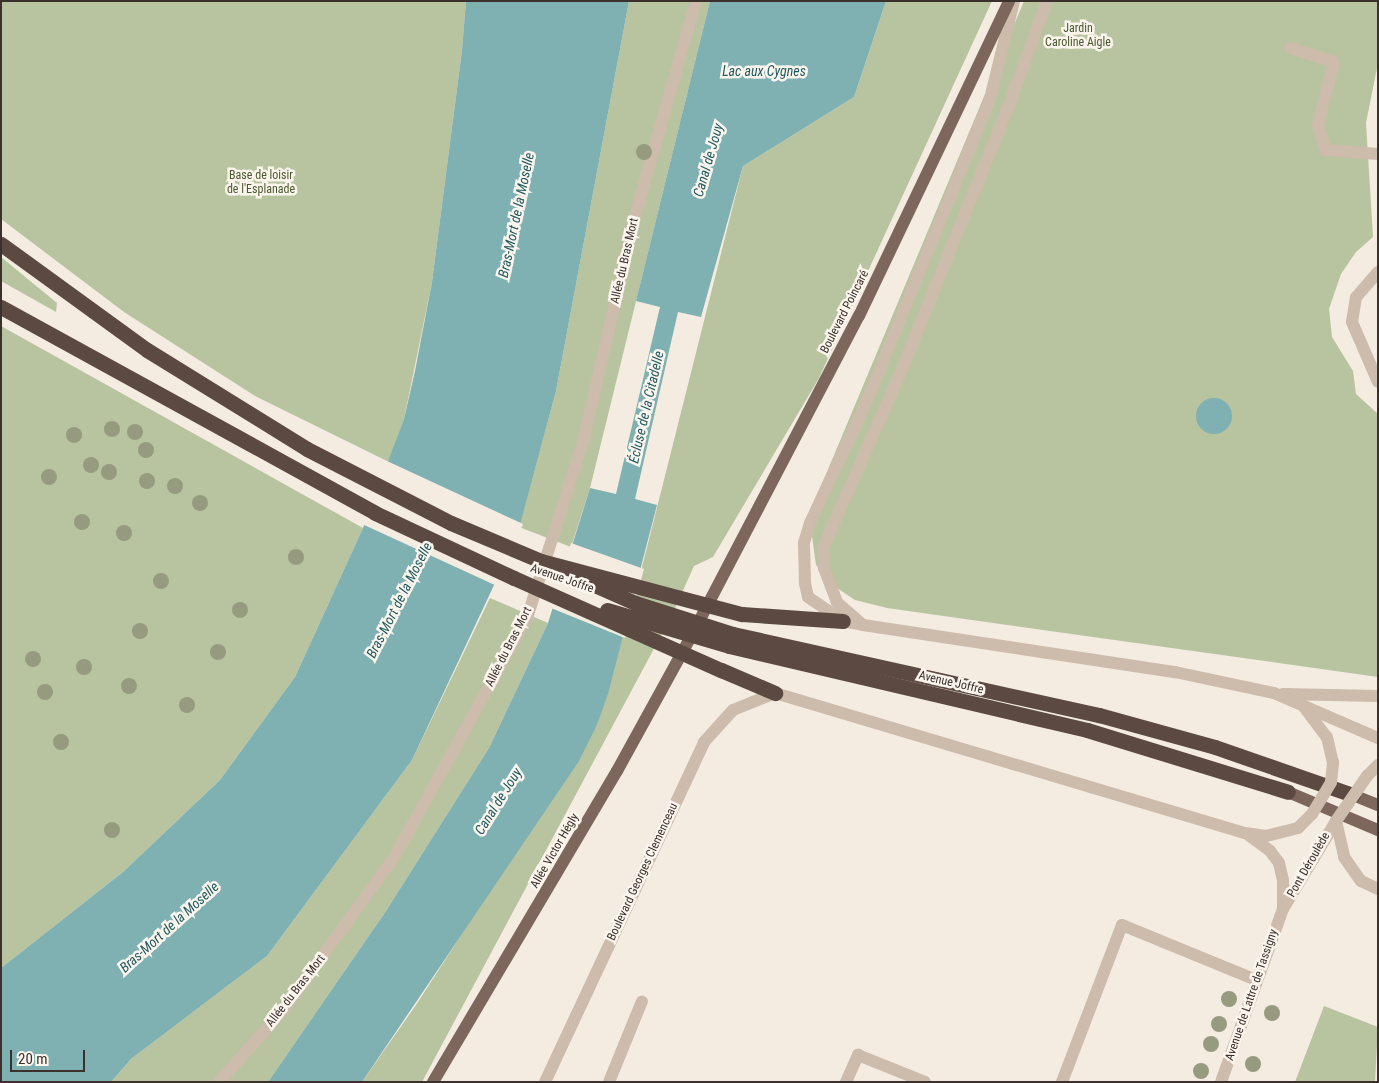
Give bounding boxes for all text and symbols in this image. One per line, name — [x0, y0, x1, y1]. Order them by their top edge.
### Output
park label: Jardin Caroline Aigle — [1045, 22, 1111, 50]
water label: Lac aux Cygnes — [722, 63, 806, 79]
water label: Canal de Jouy — [690, 121, 726, 199]
water label: Bras-Mort de la Moselle — [495, 151, 537, 279]
park label: Base de loisir de l'Esplanade — [227, 169, 295, 197]
street label: Allée du Bras Mort — [608, 217, 642, 305]
street label: Boulevard Poincaré — [818, 268, 872, 356]
water label: Écluse de la Citadelle — [625, 349, 667, 465]
water label: Bras-Mort de la Moselle — [363, 539, 435, 661]
street label: Avenue Joffre — [529, 561, 595, 597]
street label: Allée du Bras Mort — [483, 605, 535, 689]
street label: Avenue Joffre — [917, 669, 985, 697]
water label: Canal de Jouy — [471, 765, 525, 837]
street label: Boulevard Georges Clemenceau — [605, 801, 681, 943]
street label: Allée Victor Hégly — [528, 811, 582, 891]
street label: Pont Déroulède — [1285, 830, 1333, 900]
water label: Bras-Mort de la Moselle — [116, 878, 222, 976]
street label: Avenue de Lattre de Tassigny — [1223, 927, 1281, 1063]
street label: Allée du Bras Mort — [263, 952, 329, 1030]
scale bar — [12, 1040, 88, 1072]
text: 20 m — [18, 1050, 48, 1068]

